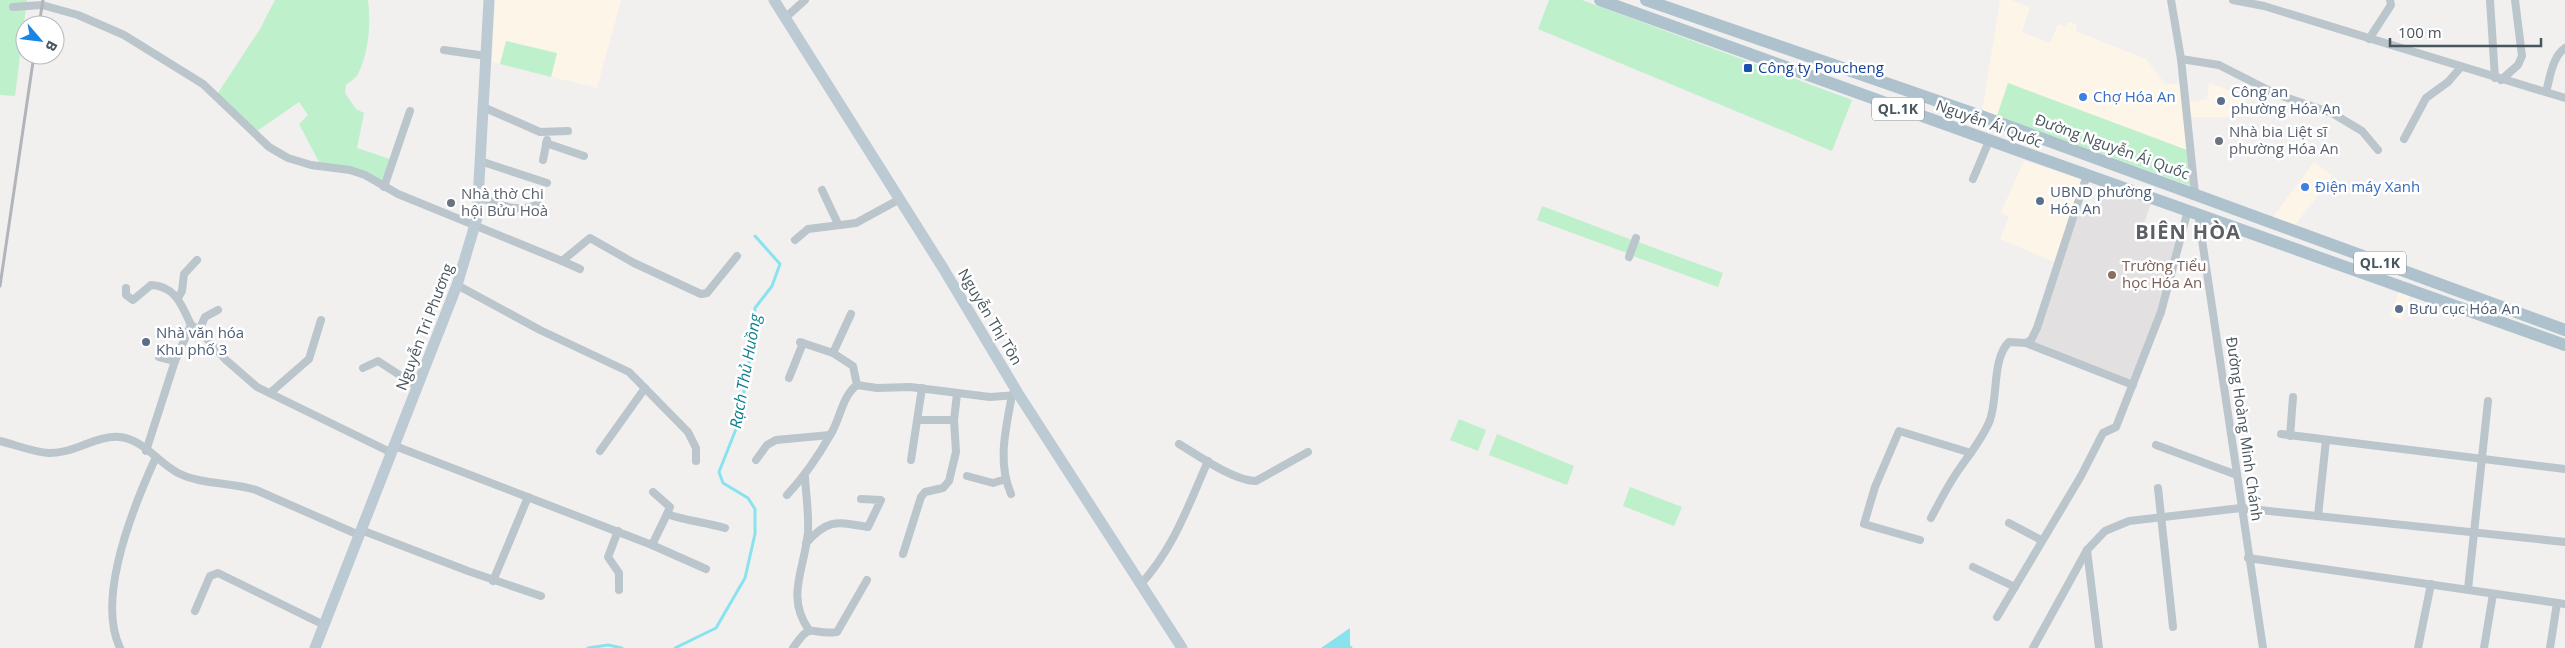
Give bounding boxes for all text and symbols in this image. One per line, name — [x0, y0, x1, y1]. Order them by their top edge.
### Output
north arrow — [15, 15, 65, 65]
scale bar — [2390, 15, 2541, 47]
text: 100 m — [2398, 22, 2442, 42]
text: B — [41, 38, 63, 55]
place label: Công ty Poucheng — [1758, 57, 1884, 77]
marker: Công ty Poucheng — [1742, 62, 1754, 74]
place label: Công an phường Hóa An — [2231, 81, 2341, 118]
place label: Chợ Hóa An — [2093, 86, 2176, 106]
marker: Chợ Hóa An — [2077, 91, 2089, 103]
street label: Nguyễn Ái Quốc — [1933, 95, 2045, 152]
marker: Công an phường Hóa An — [2215, 95, 2227, 107]
road number: QL.1K — [1872, 98, 1924, 120]
street label: Đường Nguyễn Ái Quốc — [2032, 109, 2192, 183]
place label: Nhà bia Liệt sĩ phường Hóa An — [2229, 121, 2339, 158]
marker: Nhà bia Liệt sĩ phường Hóa An — [2213, 135, 2225, 147]
place label: Điện máy Xanh — [2315, 176, 2420, 196]
place label: UBND phường Hóa An — [2050, 181, 2152, 218]
marker: Điện máy Xanh — [2299, 181, 2311, 193]
place label: Nhà thờ Chi hội Bửu Hoà — [461, 183, 548, 220]
marker: UBND phường Hóa An — [2034, 195, 2046, 207]
marker: Nhà thờ Chi hội Bửu Hoà — [445, 197, 457, 209]
district label: BIÊN HÒA — [2135, 218, 2241, 245]
road number: QL.1K — [2354, 252, 2406, 274]
place label: Trường Tiểu học Hóa An — [2122, 255, 2206, 292]
street label: Nguyễn Tri Phương — [391, 260, 457, 393]
street label: Nguyễn Thị Tồn — [954, 264, 1028, 368]
marker: Trường Tiểu học Hóa An — [2106, 269, 2118, 281]
place label: Bưu cục Hóa An — [2409, 298, 2520, 318]
marker: Bưu cục Hóa An — [2393, 303, 2405, 315]
water label: Rạch Thủ Huồng — [724, 311, 766, 430]
place label: Nhà văn hóa Khu phố 3 — [156, 322, 244, 359]
street label: Đường Hoàng Minh Chánh — [2222, 335, 2268, 522]
marker: Nhà văn hóa Khu phố 3 — [140, 336, 152, 348]

